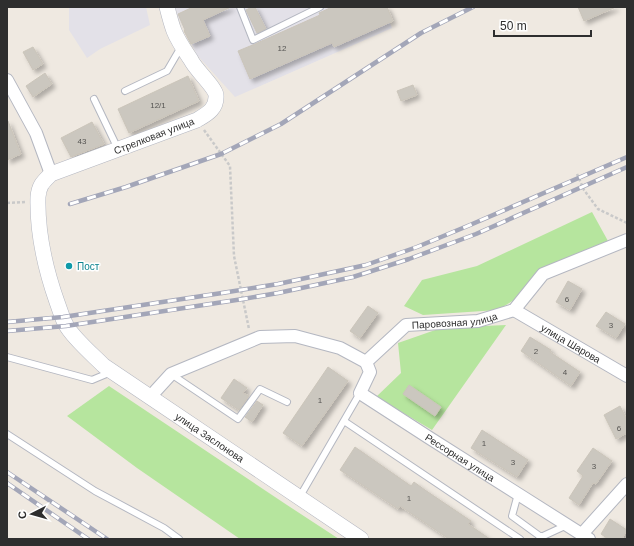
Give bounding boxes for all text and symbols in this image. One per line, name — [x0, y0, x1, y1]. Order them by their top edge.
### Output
scale bar — [494, 12, 591, 38]
text: 50 m — [500, 19, 527, 33]
house number: 12 — [278, 44, 287, 53]
house number: 12/1 — [150, 101, 166, 110]
street label: Стрелковая улица — [112, 115, 196, 156]
house number: 43 — [78, 137, 87, 146]
marker: Пост — [64, 261, 74, 271]
place label: Пост — [77, 261, 100, 272]
house number: 6 — [565, 295, 570, 304]
street label: Паровозная улица — [412, 310, 499, 330]
house number: 3 — [609, 321, 614, 330]
street label: улица Шарова — [539, 322, 603, 365]
house number: 2 — [534, 347, 539, 356]
house number: 4 — [563, 368, 568, 377]
house number: 1 — [318, 396, 323, 405]
street label: улица Заслонова — [173, 410, 247, 464]
house number: 6 — [617, 424, 622, 433]
street label: Рессорная улица — [423, 431, 497, 484]
house number: 1 — [482, 439, 487, 448]
house number: 3 — [511, 458, 516, 467]
house number: 3 — [592, 462, 597, 471]
north arrow — [12, 494, 52, 534]
house number: 1 — [407, 494, 412, 503]
text: С — [16, 510, 28, 520]

